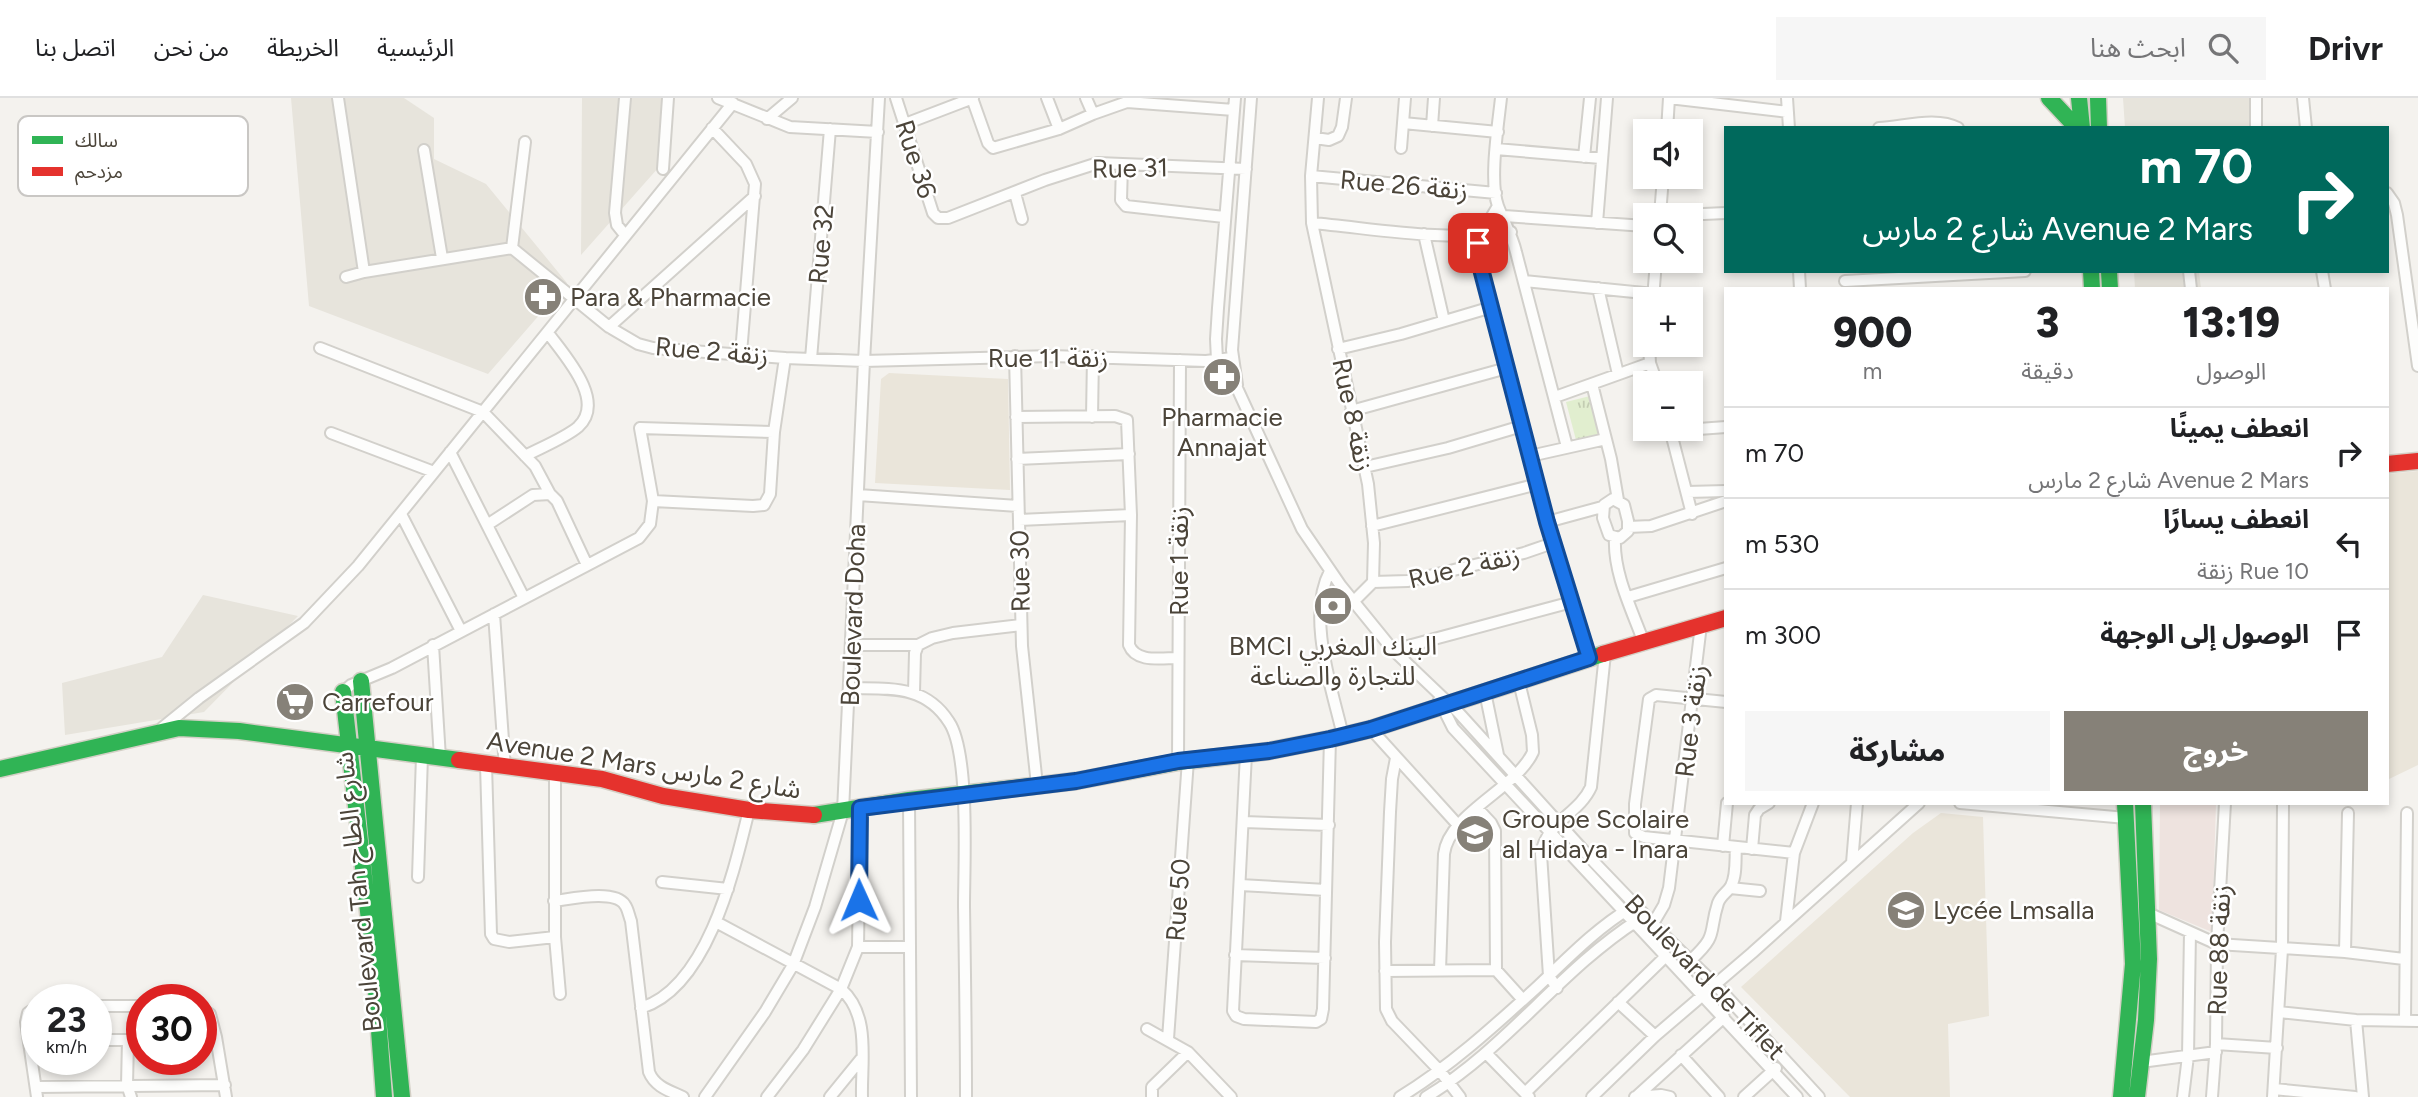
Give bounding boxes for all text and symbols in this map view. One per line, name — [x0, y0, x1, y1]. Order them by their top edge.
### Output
search box — [1776, 17, 2266, 80]
icon: search — [2204, 29, 2242, 67]
text: Drivr — [2308, 29, 2383, 68]
text: ابحث هنا — [2090, 32, 2186, 64]
text: اتصل بنا — [35, 33, 116, 62]
text: من نحن — [154, 33, 229, 62]
text: الخريطة — [267, 33, 339, 62]
text: الرئيسية — [377, 33, 454, 62]
legend — [18, 116, 248, 196]
street label: Rue 36 — [888, 116, 944, 202]
map controls — [1633, 119, 1703, 441]
button: sound — [1633, 119, 1703, 189]
text: سالك — [75, 129, 118, 152]
text: 70 m — [2140, 136, 2253, 195]
street label: Rue 31 — [1092, 151, 1168, 185]
icon: right — [2277, 154, 2368, 245]
text: مزدحم — [75, 160, 123, 186]
street label: Rue 26 زنقة — [1339, 163, 1469, 207]
street label: Rue 32 — [802, 203, 840, 285]
button: search — [1633, 203, 1703, 273]
text: Avenue 2 Mars شارع 2 مارس — [1862, 210, 2253, 248]
pin — [1448, 213, 1508, 273]
icon: arrive — [1459, 224, 1497, 262]
pharmacy icon: Para & Pharmacie — [522, 276, 564, 318]
place label: Para & Pharmacie — [570, 281, 771, 313]
button: + — [1633, 287, 1703, 357]
text: 3 — [2036, 297, 2059, 348]
text: 13:19 — [2183, 297, 2280, 348]
text: 900 — [1833, 307, 1912, 358]
street label: Rue 2 زنقة — [654, 330, 770, 372]
street label: Rue 11 زنقة — [988, 342, 1108, 374]
street label: Rue 8 زنقة — [1325, 355, 1381, 475]
pharmacy icon: Pharmacie Annajat — [1201, 356, 1243, 398]
text: m — [1863, 357, 1882, 385]
text: دقيقة — [2021, 357, 2074, 385]
text: الوصول — [2196, 357, 2266, 385]
button: − — [1633, 371, 1703, 441]
place label: Pharmacie Annajat — [1161, 401, 1283, 463]
text: انعطف يمينًا — [2170, 412, 2309, 444]
icon: right — [2330, 434, 2368, 472]
text: 70 m — [1745, 437, 1804, 469]
text: Avenue 2 Mars شارع 2 مارس — [2028, 466, 2309, 494]
text: انعطف يسارًا — [2163, 503, 2309, 535]
street label: Rue 1 زنقة — [1163, 506, 1195, 616]
street label: Boulevard Doha — [834, 523, 872, 707]
icon: left — [2330, 525, 2368, 563]
text: 530 m — [1745, 528, 1819, 560]
street label: Rue 30 — [1003, 530, 1037, 612]
street label: Rue 2 زنقة — [1405, 539, 1523, 595]
text: Rue 10 زنقة — [2197, 557, 2309, 585]
bank icon: BMCI البنك المغربي للتجارة والصناعة — [1312, 585, 1354, 627]
icon: arrive — [2330, 616, 2368, 654]
text: الوصول إلى الوجهة — [2100, 618, 2309, 650]
text: 300 m — [1745, 619, 1821, 651]
place label: BMCI البنك المغربي للتجارة والصناعة — [1229, 630, 1437, 692]
street label: Rue 3 زنقة — [1668, 663, 1714, 779]
supermarket icon: Carrefour — [274, 681, 316, 723]
place label: Carrefour — [322, 686, 434, 718]
button: مشاركة — [1745, 711, 2050, 791]
button: خروج — [2064, 711, 2368, 791]
street label: Avenue 2 Mars شارع 2 مارس — [484, 724, 803, 809]
street label: Boulevard Tah شارع الطاح — [327, 750, 392, 1034]
place label: Groupe Scolaire al Hidaya - Inara — [1502, 803, 1689, 865]
school or university icon: Groupe Scolaire al Hidaya - Inara — [1454, 813, 1496, 855]
street label: Rue 50 — [1159, 857, 1197, 943]
position arrow — [822, 863, 896, 937]
street label: Rue 88 زنقة — [2201, 884, 2237, 1016]
street label: Boulevard de Tiflet — [1618, 888, 1792, 1066]
school or university icon: Lycée Lmsalla — [1885, 889, 1927, 931]
place label: Lycée Lmsalla — [1933, 894, 2094, 926]
speed limit sign: 30 — [126, 984, 217, 1075]
text: 23 — [47, 999, 86, 1041]
text: km/h — [46, 1036, 87, 1058]

